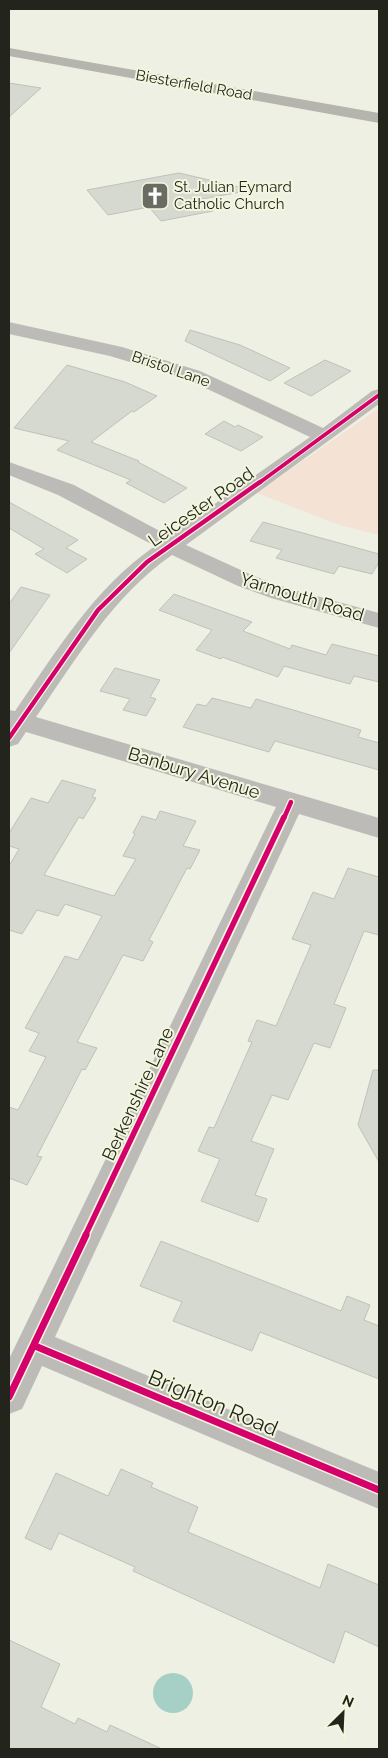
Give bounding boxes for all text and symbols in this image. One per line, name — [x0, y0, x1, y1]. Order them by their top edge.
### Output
street label: Biesterfield Road — [134, 66, 254, 104]
place label: St. Julian Eymard Catholic Church — [174, 178, 292, 213]
church icon: St. Julian Eymard Catholic Church — [140, 181, 170, 211]
street label: Bristol Lane — [130, 347, 213, 391]
street label: Leicester Road — [144, 462, 257, 551]
street label: Yarmouth Road — [238, 568, 367, 625]
street label: Banbury Avenue — [126, 742, 263, 803]
street label: Berkenshire Lane — [97, 1023, 178, 1164]
street label: Brighton Road — [145, 1364, 282, 1441]
north arrow — [318, 1688, 368, 1738]
text: N — [340, 1692, 356, 1711]

